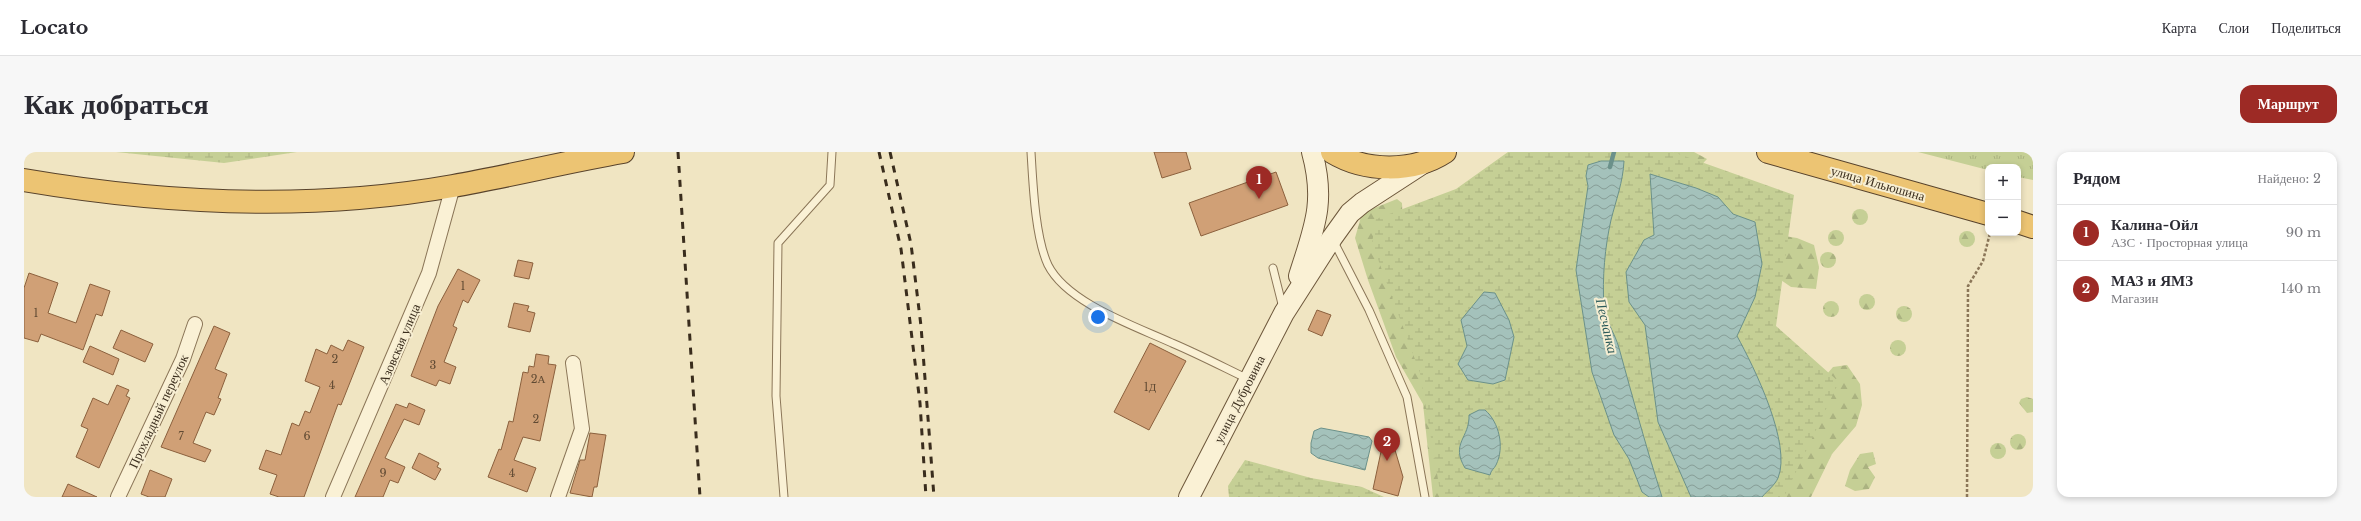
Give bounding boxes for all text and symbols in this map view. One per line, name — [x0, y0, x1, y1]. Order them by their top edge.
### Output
text: Locato — [20, 16, 88, 39]
text: Карта — [2162, 19, 2196, 37]
text: Слои — [2218, 19, 2249, 37]
text: Поделиться — [2271, 19, 2341, 37]
button: Маршрут — [2240, 85, 2337, 123]
text: Как добраться — [24, 87, 209, 122]
street label: улица Ильюшина — [1829, 162, 1927, 205]
map controls — [1985, 164, 2021, 236]
button: + — [1985, 164, 2021, 200]
pin: 1 — [1246, 166, 1272, 199]
text: Рядом — [2073, 168, 2121, 189]
text: Найдено: 2 — [2258, 170, 2321, 187]
button: − — [1985, 200, 2021, 236]
text: Калина-Ойл — [2111, 215, 2198, 234]
text: 1 — [2083, 224, 2089, 241]
text: 90 m — [2286, 224, 2321, 241]
text: АЗС · Просторная улица — [2111, 234, 2248, 251]
text: МАЗ и ЯМЗ — [2111, 271, 2193, 290]
house number: 1 — [461, 279, 466, 293]
text: 2 — [2082, 280, 2090, 297]
text: 140 m — [2281, 280, 2321, 297]
text: Магазин — [2111, 290, 2158, 307]
water label: Песчанка — [1592, 296, 1622, 355]
street label: Азовская улица — [375, 301, 424, 387]
house number: 1 — [34, 306, 39, 320]
your location — [1088, 307, 1108, 327]
street label: Прохладный переулок — [125, 351, 193, 471]
house number: 2 — [332, 352, 339, 366]
street label: улица Дубровина — [1210, 352, 1269, 446]
house number: 3 — [430, 358, 437, 372]
house number: 2А — [531, 372, 545, 386]
house number: 4 — [329, 378, 335, 392]
house number: 1Д — [1144, 380, 1157, 394]
house number: 2 — [533, 412, 540, 426]
pin: 2 — [1374, 428, 1400, 461]
house number: 7 — [178, 429, 184, 443]
house number: 6 — [303, 429, 311, 443]
house number: 9 — [379, 466, 387, 480]
house number: 4 — [509, 466, 515, 480]

